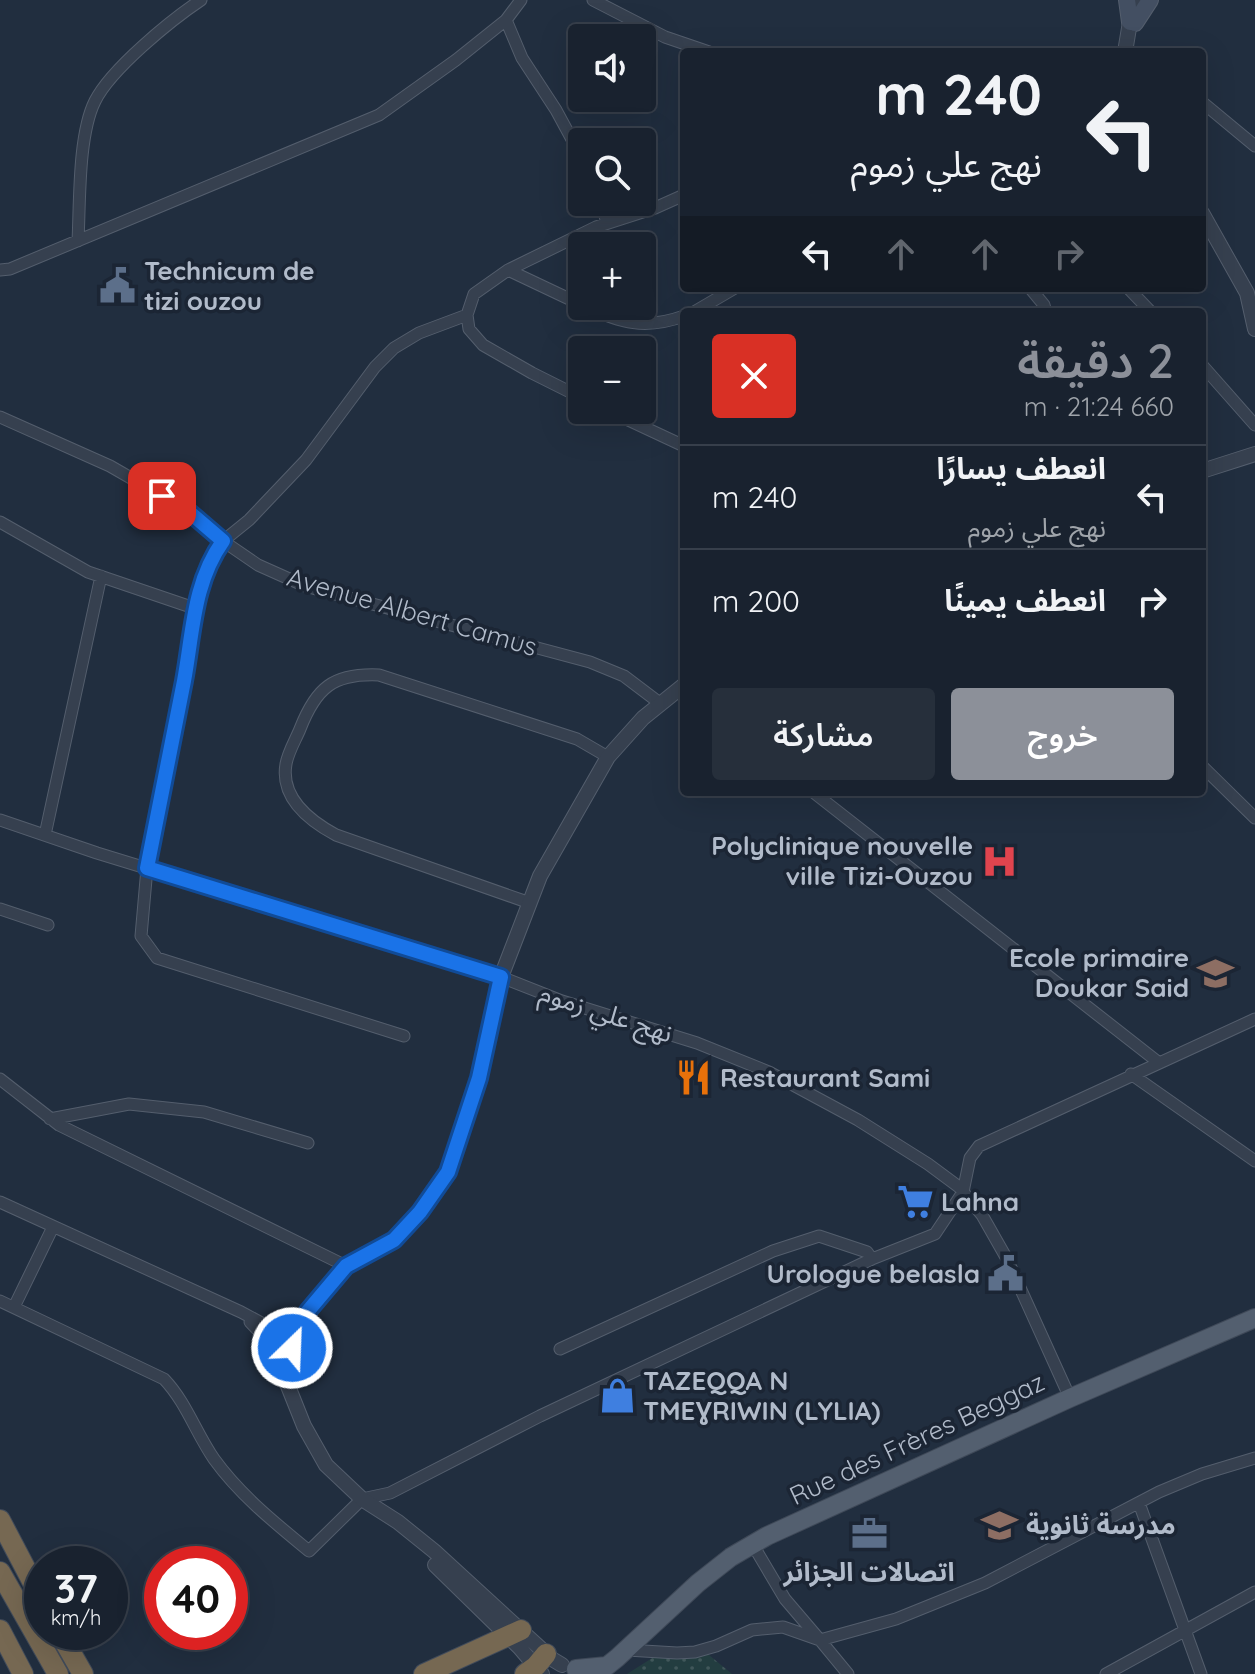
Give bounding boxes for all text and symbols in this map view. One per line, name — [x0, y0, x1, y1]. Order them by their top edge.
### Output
map controls — [568, 24, 656, 424]
button: sound — [568, 24, 656, 112]
text: 240 m — [875, 59, 1042, 129]
icon: left — [1070, 80, 1174, 184]
button: search — [568, 128, 656, 216]
text: نهج علي زموم — [851, 141, 1042, 186]
button: + — [568, 232, 656, 320]
icon: left — [795, 232, 839, 276]
icon: ahead — [879, 232, 923, 276]
icon: ahead — [963, 232, 1007, 276]
icon: right — [1047, 232, 1091, 276]
place label: Technicum de tizi ouzou — [144, 254, 315, 317]
public building icon: Technicum de tizi ouzou — [99, 267, 137, 305]
text: 2 دقيقة — [1017, 330, 1174, 390]
button: close — [712, 334, 796, 418]
button: − — [568, 336, 656, 424]
text: 660 m · 21:24 — [1024, 390, 1174, 423]
text: انعطف يسارًا — [936, 449, 1106, 487]
pin — [128, 462, 196, 530]
icon: arrive — [140, 474, 184, 518]
icon: left — [1130, 475, 1174, 519]
text: 240 m — [712, 478, 797, 516]
text: نهج علي زموم — [968, 511, 1106, 544]
street label: Avenue Albert Camus — [283, 560, 541, 663]
icon: right — [1130, 579, 1174, 623]
text: انعطف يمينًا — [944, 581, 1106, 619]
text: 200 m — [712, 582, 800, 620]
button: مشاركة — [712, 688, 935, 780]
button: خروج — [951, 688, 1174, 780]
place label: Polyclinique nouvelle ville Tizi-Ouzou — [711, 829, 973, 892]
hospital icon: Polyclinique nouvelle ville Tizi-Ouzou — [980, 842, 1018, 880]
place label: Ecole primaire Doukar Said — [1009, 941, 1189, 1004]
school or university icon: Ecole primaire Doukar Said — [1196, 954, 1234, 992]
street label: نهج علي زموم — [534, 975, 677, 1053]
restaurant icon: Restaurant Sami — [675, 1059, 713, 1097]
place label: Restaurant Sami — [720, 1061, 930, 1094]
supermarket icon: Lahna — [896, 1183, 934, 1221]
place label: Lahna — [941, 1185, 1019, 1218]
public building icon: Urologue belasla — [987, 1255, 1025, 1293]
place label: Urologue belasla — [767, 1257, 980, 1290]
position arrow — [250, 1306, 334, 1390]
place label: TAZEQQA N TMEƔRIWIN (LYLIA) — [643, 1364, 881, 1427]
street label: Rue des Frères Beggaz — [784, 1365, 1050, 1512]
shop icon: TAZEQQA N TMEƔRIWIN (LYLIA) — [598, 1377, 636, 1415]
school or university icon: مدرسة ثانوية — [981, 1506, 1019, 1544]
place label: مدرسة ثانوية — [1026, 1508, 1176, 1541]
office icon: اتصالات الجزائر — [850, 1514, 888, 1552]
speed limit sign: 40 — [144, 1546, 248, 1650]
place label: اتصالات الجزائر — [782, 1555, 955, 1588]
text: 37 — [54, 1563, 98, 1613]
text: km/h — [51, 1605, 101, 1630]

